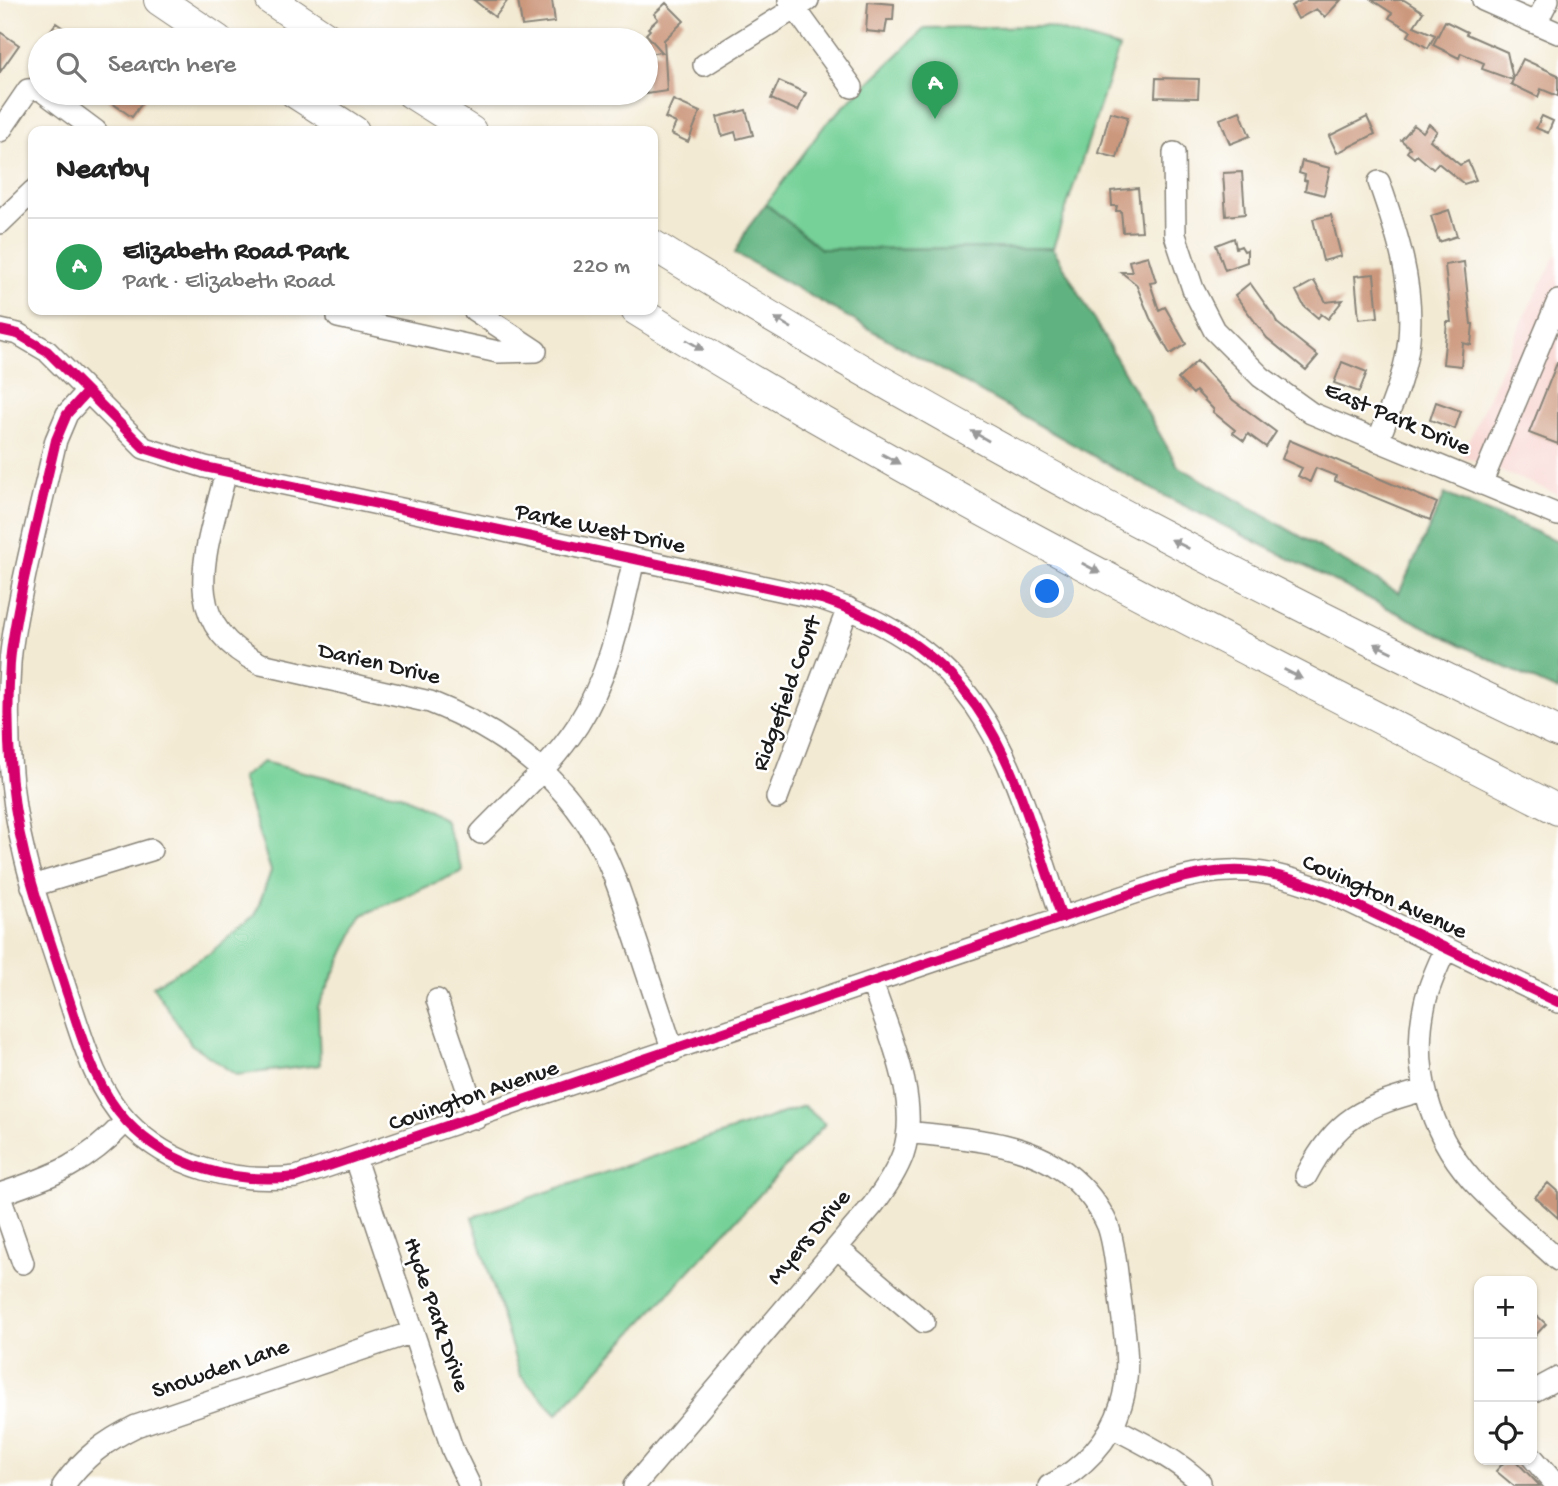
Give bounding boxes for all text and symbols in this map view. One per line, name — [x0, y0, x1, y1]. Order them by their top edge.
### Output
search box — [28, 28, 658, 105]
icon: search — [52, 48, 90, 86]
text: Search here — [108, 51, 236, 82]
pin: A — [912, 61, 958, 119]
text: Nearby — [56, 154, 149, 189]
text: Elizabeth Road Park — [123, 238, 347, 269]
text: A — [72, 254, 86, 281]
text: 220 m — [573, 254, 630, 281]
text: Park · Elizabeth Road — [123, 269, 334, 296]
one-way arrow — [773, 317, 792, 329]
one-way arrow — [685, 339, 704, 351]
street label: East Park Drive — [1319, 376, 1475, 464]
one-way arrow — [970, 430, 990, 442]
one-way arrow — [882, 453, 901, 465]
street label: Parke West Drive — [511, 498, 688, 562]
one-way arrow — [1170, 539, 1190, 550]
one-way arrow — [1081, 563, 1101, 574]
your location — [1030, 574, 1064, 608]
street label: Ridgefield Court — [747, 610, 830, 775]
street label: Darien Drive — [313, 636, 443, 693]
one-way arrow — [1373, 642, 1393, 653]
one-way arrow — [1283, 667, 1303, 679]
street label: Covington Avenue — [1297, 849, 1472, 948]
street label: Covington Avenue — [385, 1054, 563, 1140]
street label: Myers Drive — [762, 1184, 859, 1292]
street label: Hyde Park Drive — [395, 1234, 475, 1397]
map controls — [1474, 1276, 1537, 1465]
button: + — [1474, 1276, 1537, 1339]
street label: Snowden Lane — [149, 1333, 294, 1407]
button: − — [1474, 1339, 1537, 1402]
button: locate — [1474, 1402, 1537, 1465]

